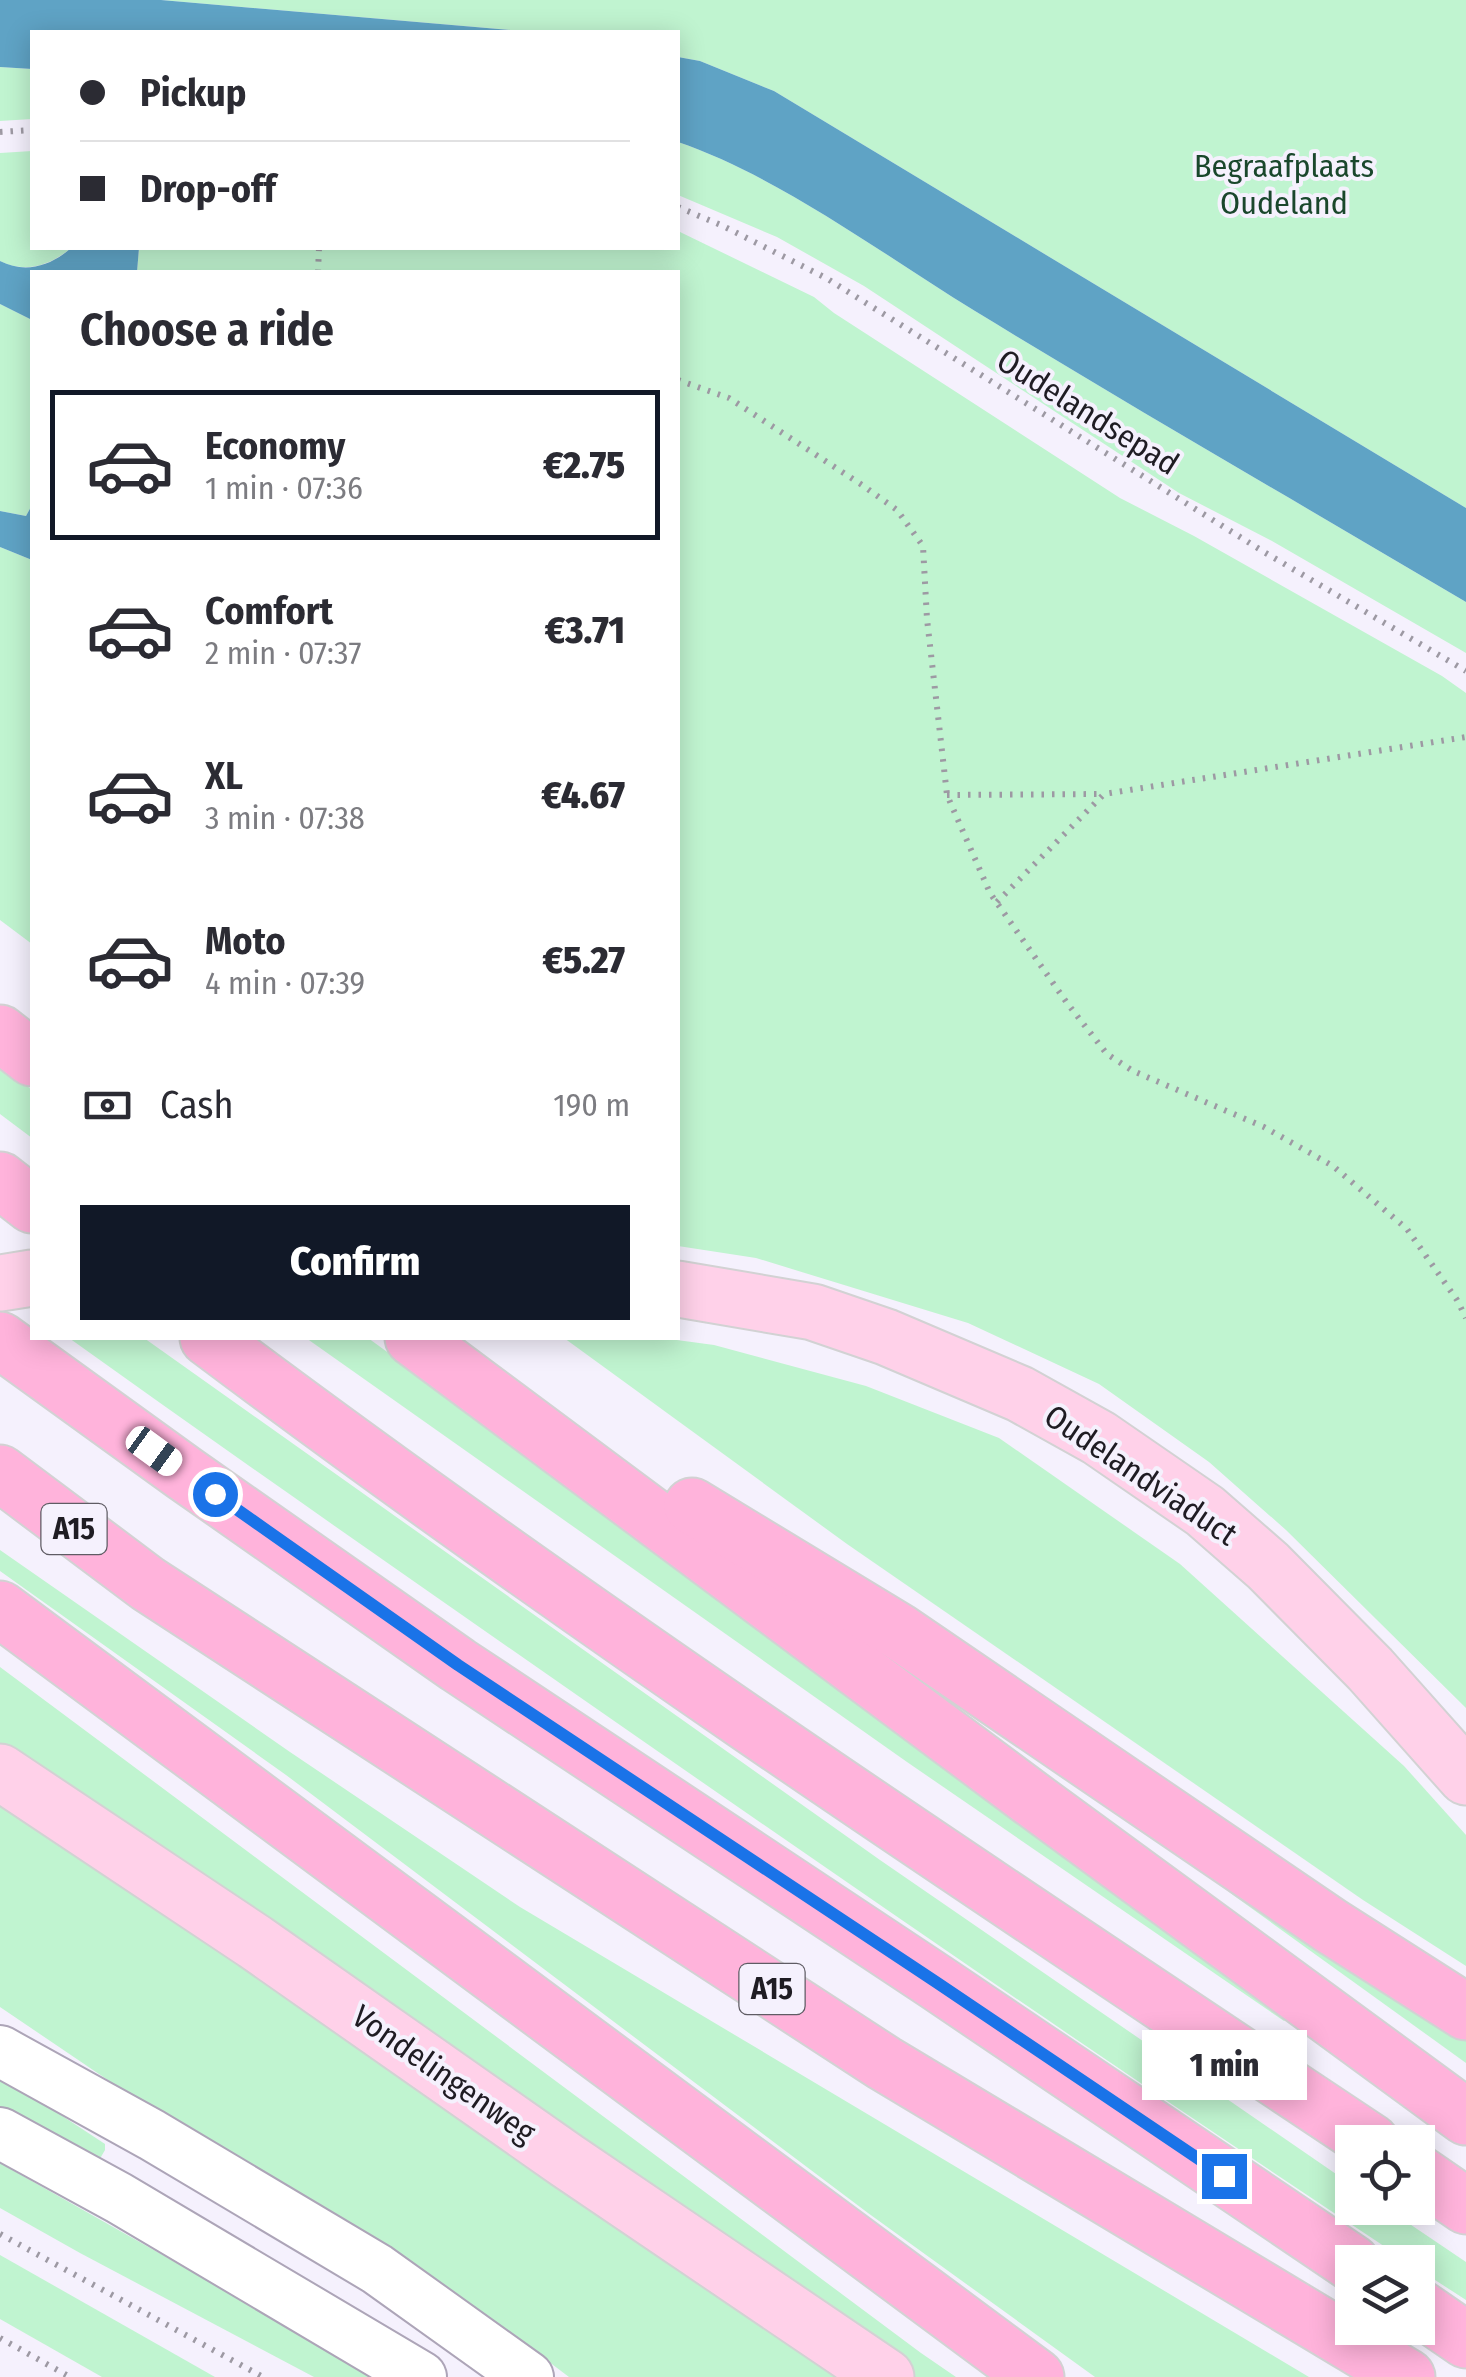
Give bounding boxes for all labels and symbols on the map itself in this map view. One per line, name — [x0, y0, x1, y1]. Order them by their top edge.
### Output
park label: Begraafplaats Oudeland — [1194, 147, 1374, 222]
street label: Oudelandsepad — [990, 341, 1186, 483]
street label: Oudelandviaduct — [1038, 1397, 1245, 1554]
car — [121, 1421, 187, 1481]
route start — [193, 1472, 238, 1517]
road number: A15 — [42, 1504, 106, 1554]
road number: A15 — [740, 1964, 804, 2014]
street label: Vondelingenweg — [345, 1997, 543, 2151]
callout: 1 min — [1142, 2031, 1306, 2101]
route end — [1202, 2154, 1247, 2199]

